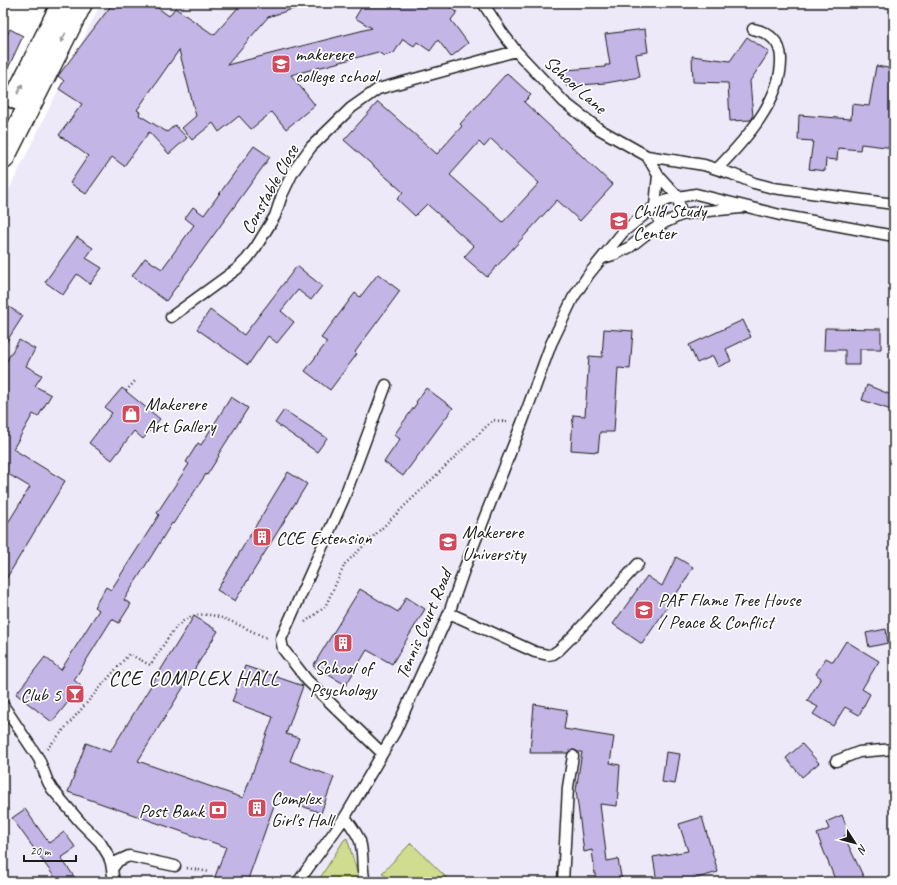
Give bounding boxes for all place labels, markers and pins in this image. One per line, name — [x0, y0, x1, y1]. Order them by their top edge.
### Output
place label: makerere college school — [295, 42, 381, 88]
school or university icon: makerere college school — [270, 53, 292, 75]
place label: Child Study Center — [633, 199, 708, 245]
school or university icon: Child Study Center — [608, 210, 630, 232]
place label: Makerere Art Gallery — [145, 392, 217, 438]
shop icon: Makerere Art Gallery — [120, 403, 142, 425]
place label: Makerere University — [462, 520, 527, 566]
building icon: CCE Extension — [251, 526, 273, 548]
place label: CCE Extension — [276, 526, 372, 550]
school or university icon: Makerere University — [437, 531, 459, 553]
place label: PAF Flame Tree House / Peace & Conflict — [658, 588, 802, 634]
school or university icon: PAF Flame Tree House / Peace & Conflict — [633, 599, 655, 621]
building icon: School of Psychology — [332, 632, 354, 654]
place label: School of Psychology — [309, 656, 378, 702]
place label: Club 5 — [20, 683, 62, 707]
bar icon: Club 5 — [64, 683, 86, 705]
place label: Complex Girl's Hall — [271, 786, 337, 832]
building icon: Complex Girl's Hall — [246, 797, 268, 819]
place label: Post Bank — [139, 799, 206, 823]
bank icon: Post Bank — [207, 799, 229, 821]

